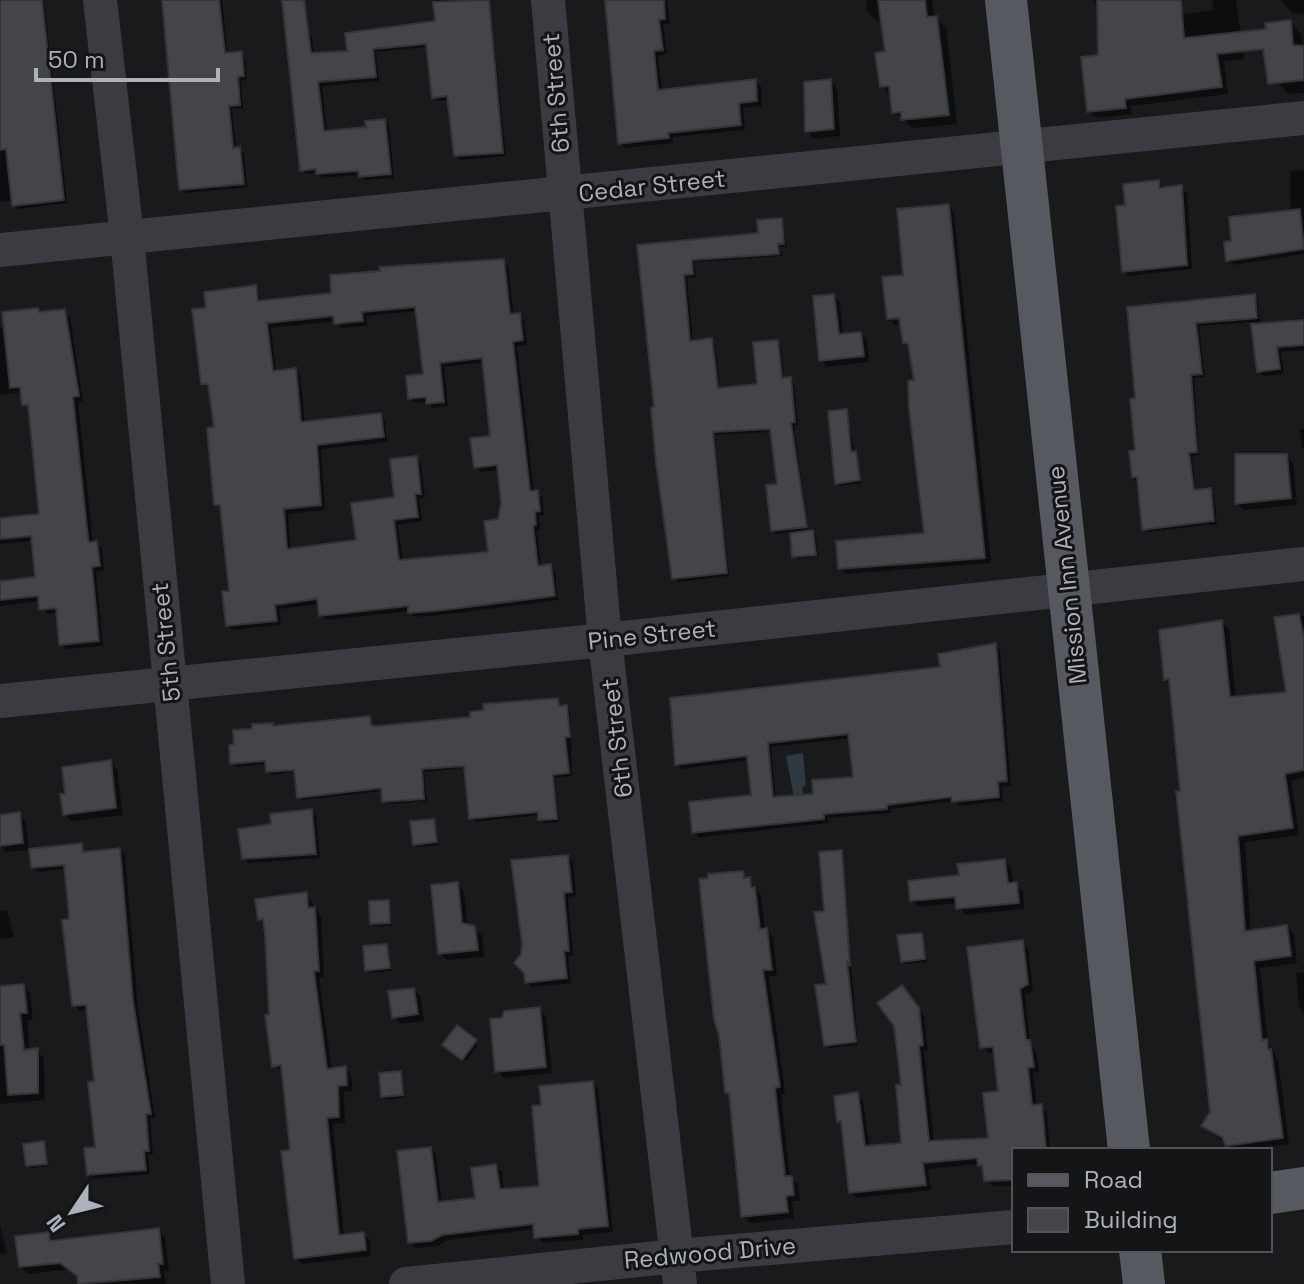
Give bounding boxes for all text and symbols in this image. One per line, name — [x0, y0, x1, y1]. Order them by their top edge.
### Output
scale bar — [36, 32, 218, 82]
street label: 6th Street — [535, 32, 576, 154]
text: 50 m — [48, 44, 105, 75]
street label: Cedar Street — [577, 162, 727, 209]
street label: Mission Inn Avenue — [1040, 464, 1093, 686]
street label: 5th Street — [144, 581, 187, 703]
street label: Pine Street — [586, 612, 718, 657]
street label: 6th Street — [594, 677, 639, 799]
legend — [1012, 1148, 1272, 1252]
text: Road — [1084, 1164, 1143, 1195]
north arrow — [32, 1172, 112, 1252]
text: Building — [1084, 1204, 1178, 1235]
text: N — [40, 1209, 71, 1238]
street label: Redwood Drive — [623, 1230, 797, 1275]

